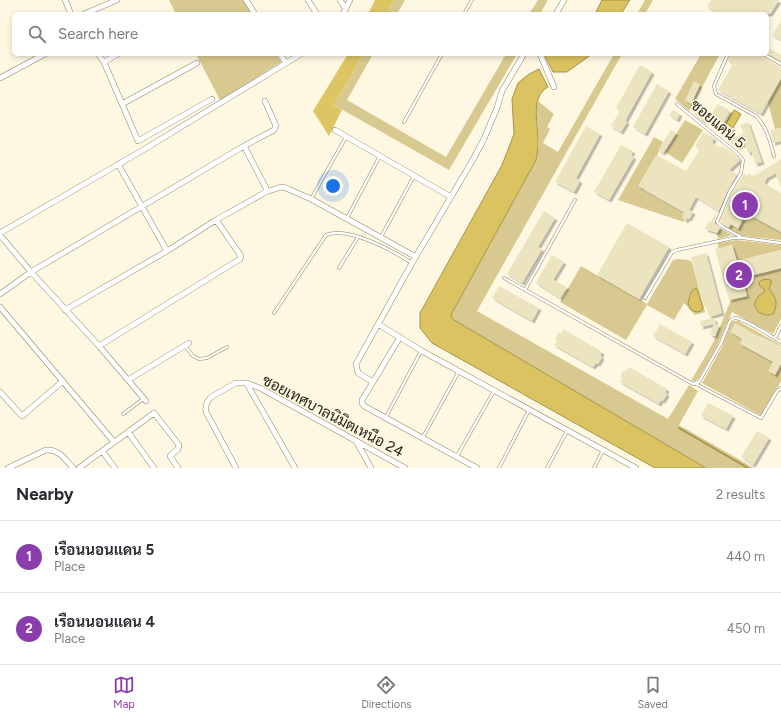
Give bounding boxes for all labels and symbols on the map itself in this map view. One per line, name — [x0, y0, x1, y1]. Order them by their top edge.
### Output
street label: ซอยแดน 5 — [687, 96, 749, 152]
your location — [323, 176, 343, 196]
pin: 1 — [732, 190, 758, 220]
pin: 2 — [726, 260, 752, 290]
street label: ซอยเทศบาลนิมิตเหนือ 24 — [259, 370, 407, 461]

